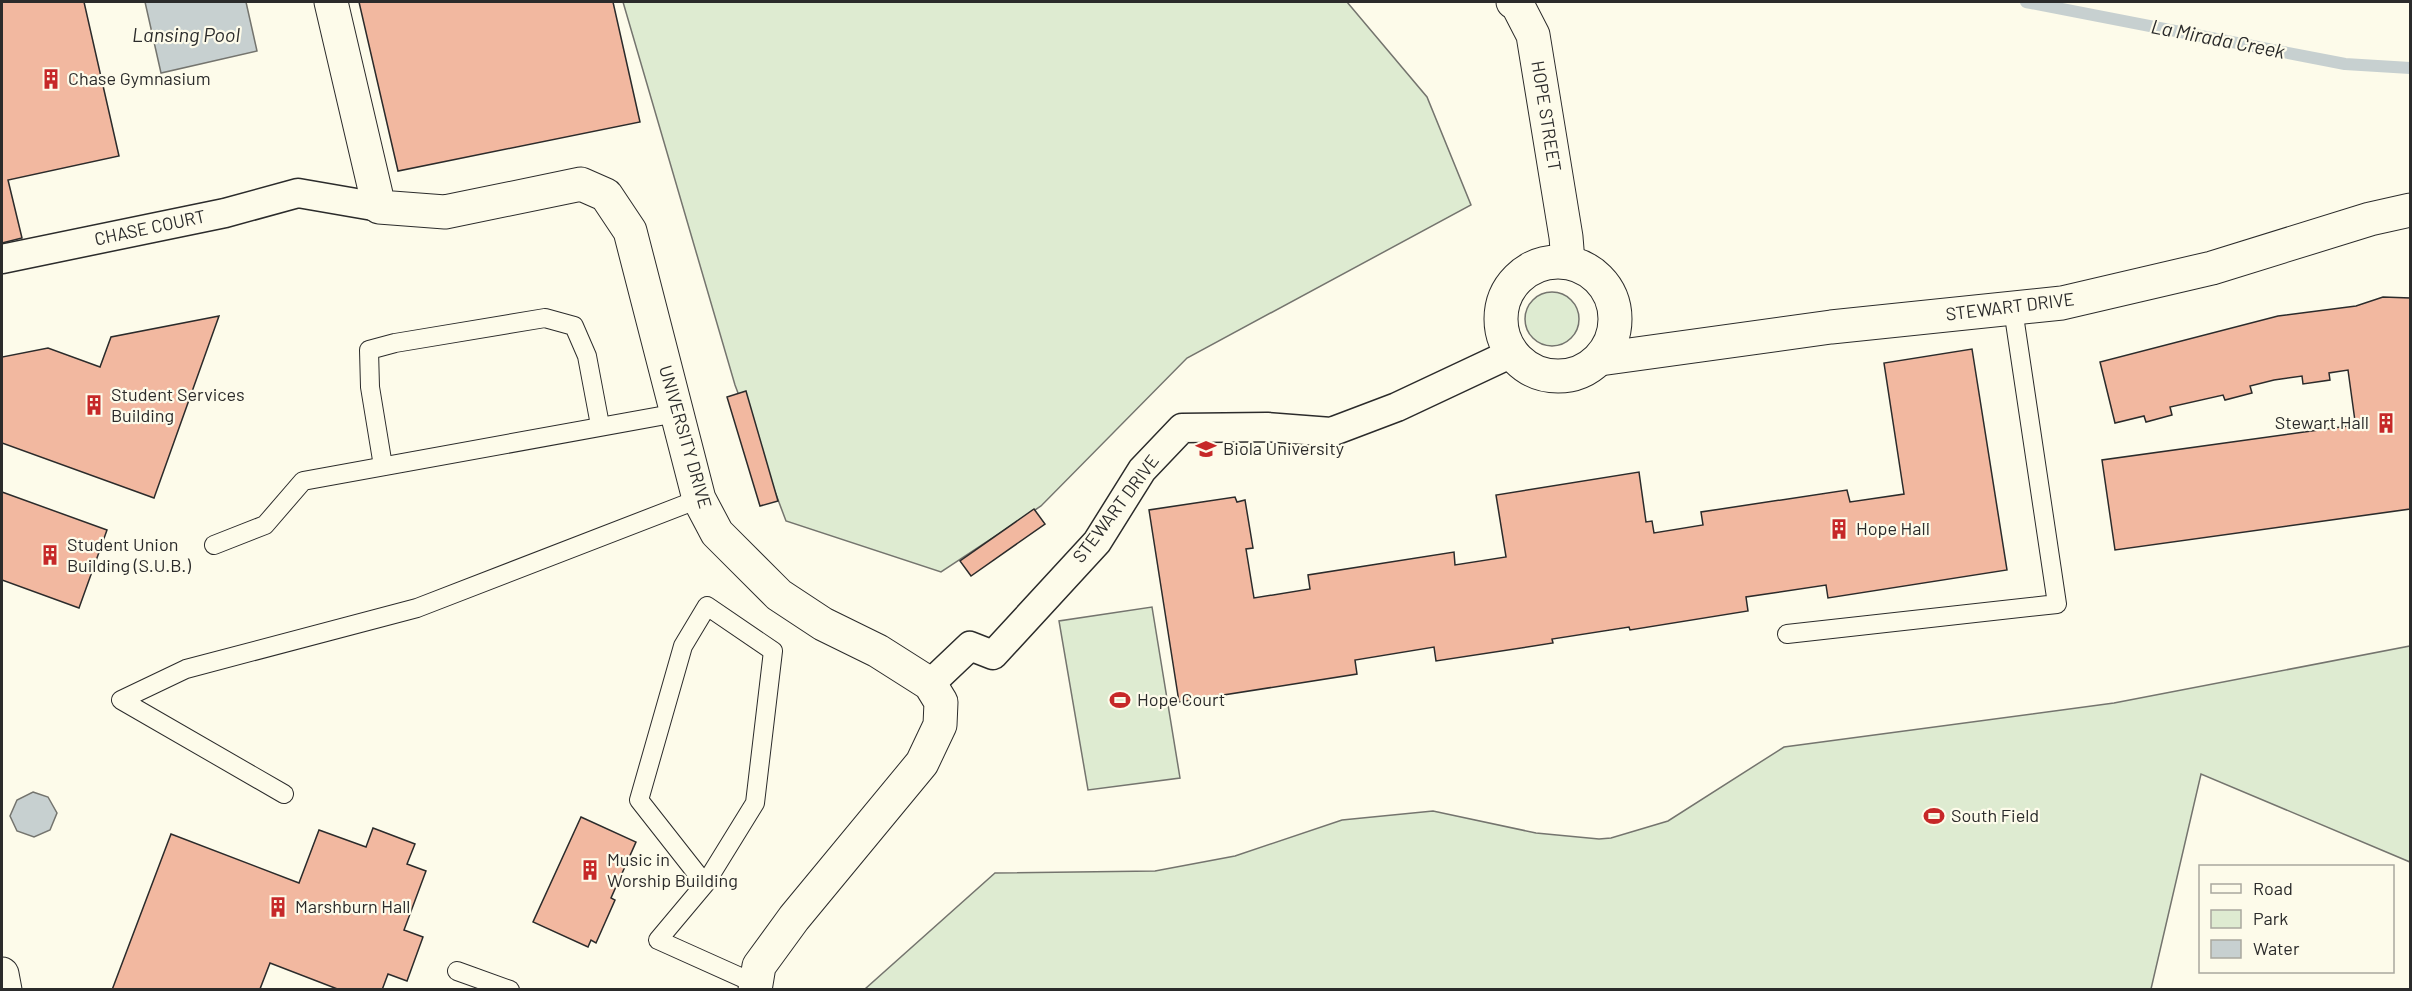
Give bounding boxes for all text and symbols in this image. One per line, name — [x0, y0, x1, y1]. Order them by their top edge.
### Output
water label: La Mirada Creek — [2149, 13, 2287, 63]
water label: Lansing Pool — [132, 22, 240, 46]
street label: HOPE STREET — [1527, 59, 1567, 173]
building icon: Chase Gymnasium — [39, 67, 63, 91]
place label: Chase Gymnasium — [68, 67, 211, 89]
street label: CHASE COURT — [92, 205, 207, 250]
street label: STEWART DRIVE — [1944, 287, 2075, 325]
street label: UNIVERSITY DRIVE — [655, 363, 717, 511]
place label: Student Services Building — [111, 383, 245, 426]
building icon: Student Services Building — [82, 393, 106, 417]
place label: Stewart Hall — [2275, 411, 2369, 433]
building icon: Stewart Hall — [2374, 411, 2398, 435]
school or university icon: Biola University — [1194, 437, 1218, 461]
place label: Biola University — [1223, 437, 1344, 459]
street label: STEWART DRIVE — [1067, 450, 1163, 567]
building icon: Hope Hall — [1827, 517, 1851, 541]
place label: Hope Hall — [1856, 517, 1930, 539]
place label: Student Union Building (S.U.B.) — [67, 533, 191, 576]
building icon: Student Union Building (S.U.B.) — [38, 543, 62, 567]
sports icon: Hope Court — [1108, 688, 1132, 712]
place label: Hope Court — [1137, 688, 1225, 710]
sports icon: South Field — [1922, 804, 1946, 828]
place label: South Field — [1951, 804, 2039, 826]
place label: Music in Worship Building — [607, 848, 738, 891]
building icon: Music in Worship Building — [578, 858, 602, 882]
legend — [2199, 865, 2394, 973]
text: Road — [2253, 877, 2293, 899]
building icon: Marshburn Hall — [266, 895, 290, 919]
place label: Marshburn Hall — [295, 895, 411, 917]
text: Park — [2253, 907, 2288, 929]
text: Water — [2253, 937, 2300, 959]

